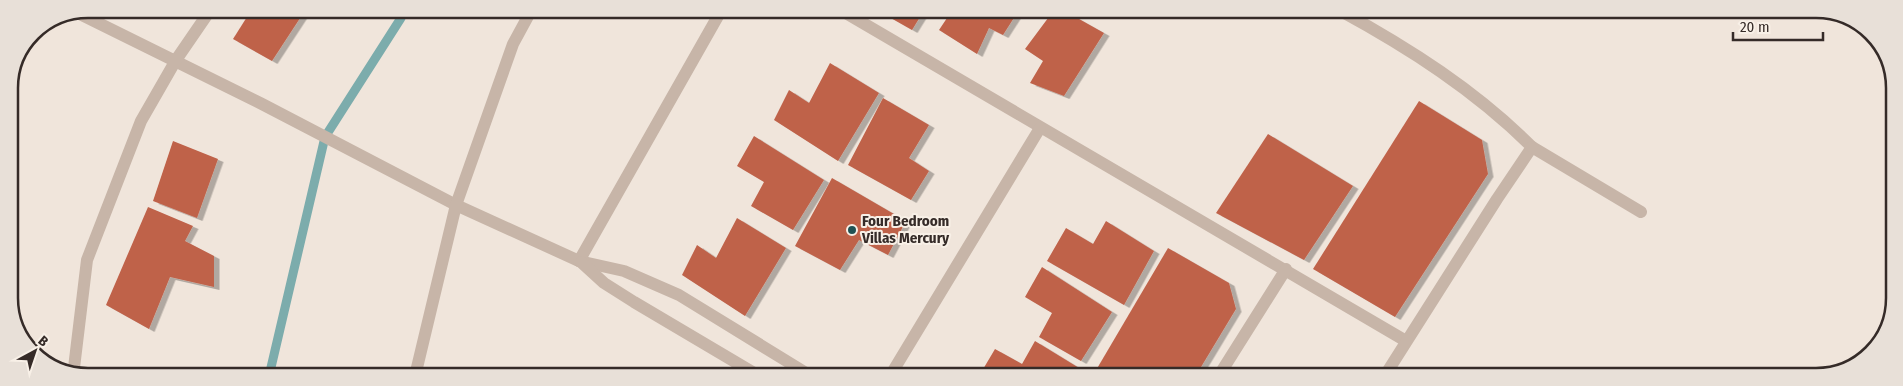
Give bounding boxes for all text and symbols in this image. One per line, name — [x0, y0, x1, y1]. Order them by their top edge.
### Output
scale bar — [1733, 10, 1823, 42]
text: 20 m — [1740, 18, 1770, 36]
place label: Four Bedroom Villas Mercury — [861, 212, 950, 247]
marker: Four Bedroom Villas Mercury — [846, 224, 858, 236]
north arrow — [10, 326, 60, 376]
text: B — [35, 332, 52, 351]

